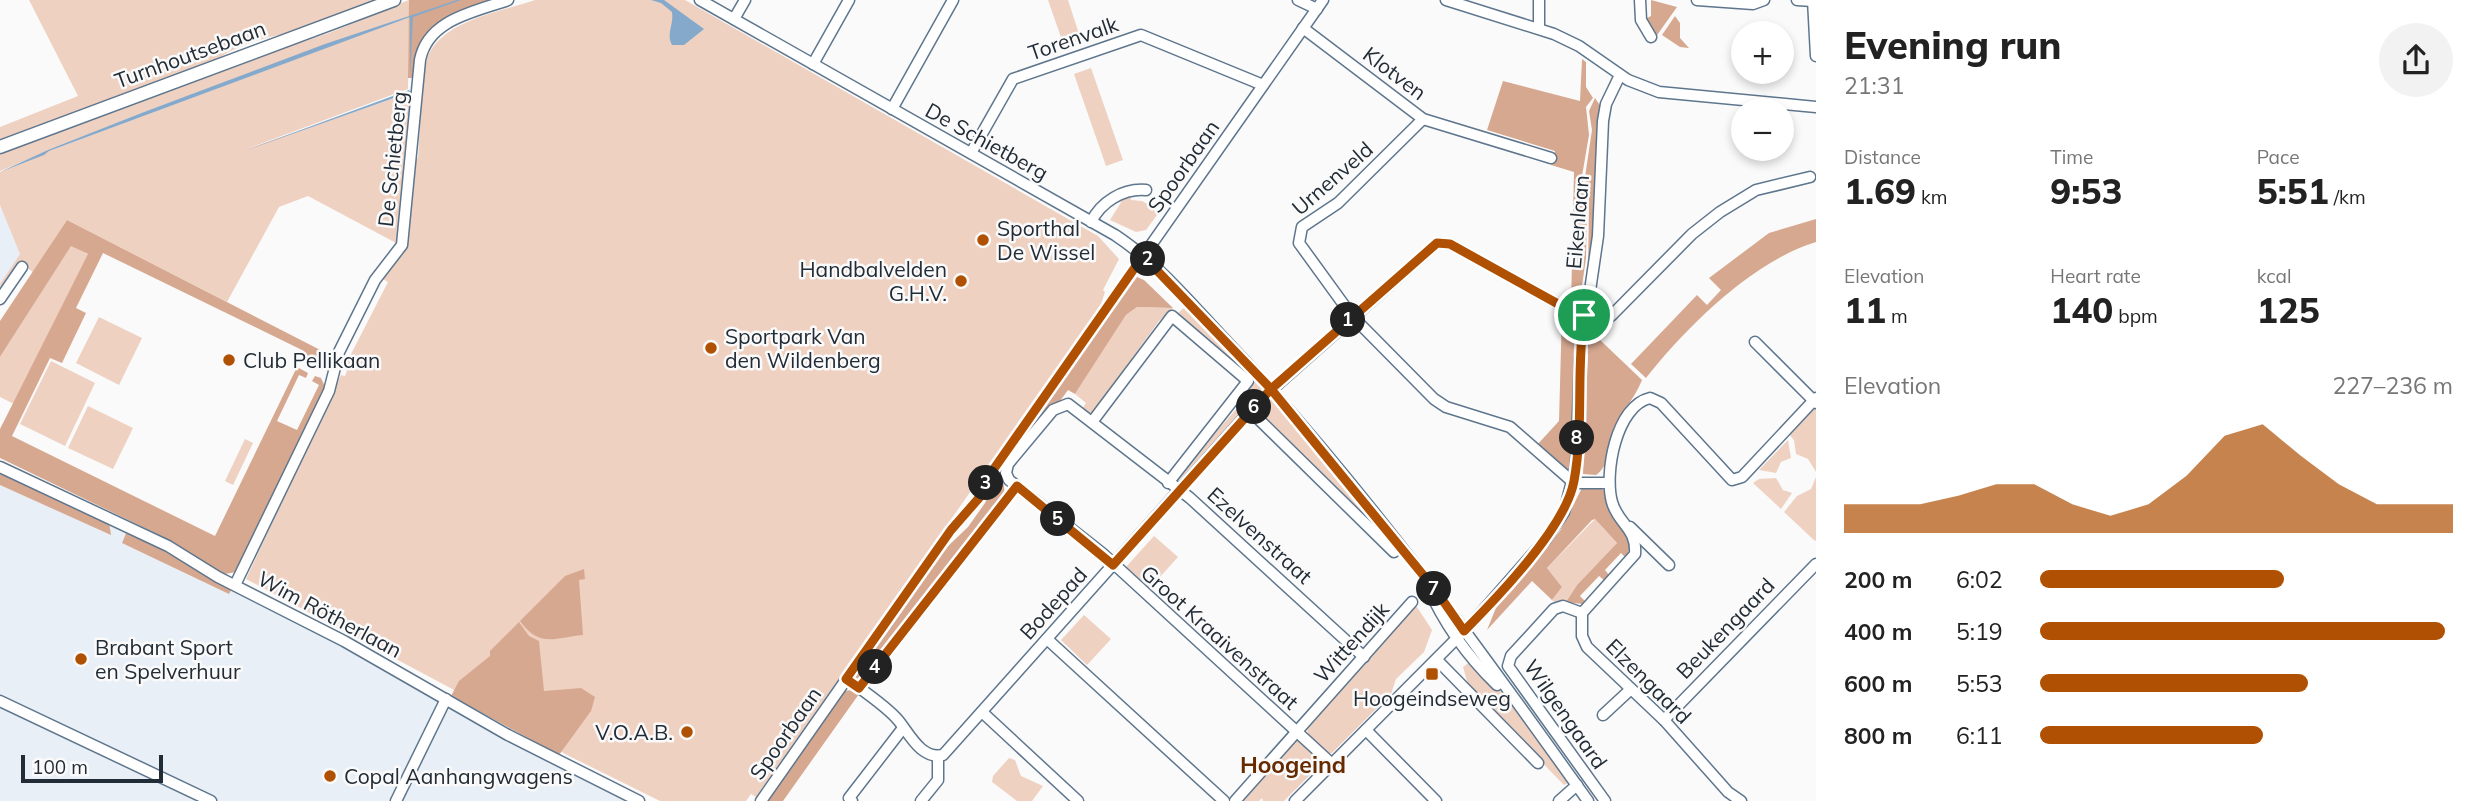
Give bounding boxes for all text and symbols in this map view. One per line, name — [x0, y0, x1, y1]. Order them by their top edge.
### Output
street label: Torenvalk — [1025, 10, 1122, 66]
street label: Turnhoutsebaan — [111, 15, 269, 93]
map controls — [1731, 21, 1794, 161]
button: + — [1731, 21, 1794, 84]
text: Evening run — [1844, 21, 2062, 69]
button: share — [2379, 23, 2453, 97]
street label: Klotven — [1358, 41, 1432, 105]
text: 21:31 — [1844, 71, 1904, 100]
street label: De Schietberg — [372, 90, 412, 228]
street label: De Schietberg — [921, 97, 1053, 185]
button: − — [1731, 98, 1794, 161]
street label: Spoorbaan — [1142, 115, 1224, 217]
street label: Urnenveld — [1286, 136, 1378, 220]
text: Distance — [1844, 145, 1921, 169]
text: Time — [2050, 145, 2093, 169]
text: Pace — [2257, 145, 2300, 169]
text: 1.69 — [1844, 169, 1916, 213]
text: 9:53 — [2050, 169, 2122, 213]
text: 5:51 — [2257, 169, 2329, 213]
street label: Eikenlaan — [1560, 174, 1594, 270]
text: km — [1916, 185, 1948, 209]
text: /km — [2329, 185, 2366, 209]
place label: Sporthal De Wissel — [997, 215, 1095, 265]
marker: Sporthal De Wissel — [975, 232, 991, 248]
pin: 2 — [1130, 242, 1166, 276]
text: 2 — [1142, 246, 1153, 270]
place label: Handbalvelden G.H.V. — [799, 256, 947, 306]
text: Elevation — [1844, 264, 1924, 288]
text: Heart rate — [2050, 264, 2141, 288]
text: kcal — [2257, 264, 2291, 288]
marker: Handbalvelden G.H.V. — [953, 273, 969, 289]
pin — [1554, 285, 1614, 345]
text: 11 — [1844, 288, 1886, 332]
text: 140 — [2050, 288, 2113, 332]
text: 125 — [2257, 288, 2320, 332]
icon: arrive — [1565, 296, 1603, 334]
pin: 1 — [1330, 302, 1366, 338]
text: m — [1886, 304, 1908, 328]
text: bpm — [2113, 304, 2158, 328]
text: 1 — [1342, 307, 1353, 331]
place label: Sportpark Van den Wildenberg — [725, 323, 881, 373]
marker: Sportpark Van den Wildenberg — [703, 340, 719, 356]
place label: Club Pellikaan — [243, 347, 380, 373]
marker: Club Pellikaan — [221, 352, 237, 368]
text: Elevation — [1844, 371, 1941, 400]
text: 227–236 m — [2332, 371, 2453, 400]
pin: 6 — [1236, 390, 1272, 424]
text: 6 — [1248, 394, 1259, 418]
pin: 8 — [1560, 420, 1594, 456]
text: 8 — [1571, 425, 1582, 449]
pin: 3 — [968, 466, 1004, 500]
text: 3 — [980, 470, 991, 494]
street label: Ezelvenstraat — [1202, 481, 1318, 589]
pin: 5 — [1040, 502, 1076, 536]
text: 5 — [1052, 506, 1063, 530]
street label: Groot Kraaivenstraat — [1136, 559, 1304, 715]
street label: Bodepad — [1014, 562, 1092, 644]
street label: Wim Rötherlaan — [253, 565, 407, 663]
text: 200 m — [1844, 565, 1912, 594]
text: 6:02 — [1956, 565, 2003, 594]
pin: 7 — [1416, 572, 1452, 606]
street label: Beukengaard — [1670, 572, 1780, 684]
text: 7 — [1428, 576, 1439, 600]
street label: Wittendijk — [1308, 596, 1394, 688]
text: 400 m — [1844, 617, 1912, 646]
text: 5:19 — [1956, 617, 2003, 646]
street label: Elzengaard — [1601, 633, 1697, 729]
place label: Brabant Sport en Spelverhuur — [95, 634, 241, 684]
pin: 4 — [858, 650, 892, 684]
marker: Brabant Sport en Spelverhuur — [73, 651, 89, 667]
text: 4 — [869, 654, 880, 678]
street label: Wilgengaard — [1519, 654, 1613, 774]
marker: Hoogeindseweg — [1424, 666, 1440, 682]
text: 600 m — [1844, 669, 1912, 698]
text: 5:53 — [1956, 669, 2003, 698]
street label: Spoorbaan — [744, 682, 826, 784]
place label: Hoogeindseweg — [1353, 685, 1511, 711]
place label: V.O.A.B. — [595, 719, 673, 745]
text: 800 m — [1844, 721, 1912, 750]
text: 6:11 — [1956, 721, 2003, 750]
marker: V.O.A.B. — [679, 724, 695, 740]
district label: Hoogeind — [1240, 750, 1346, 779]
scale bar — [21, 752, 163, 784]
text: 100 m — [32, 755, 88, 779]
place label: Copal Aanhangwagens — [344, 763, 573, 789]
marker: Copal Aanhangwagens — [322, 768, 338, 784]

